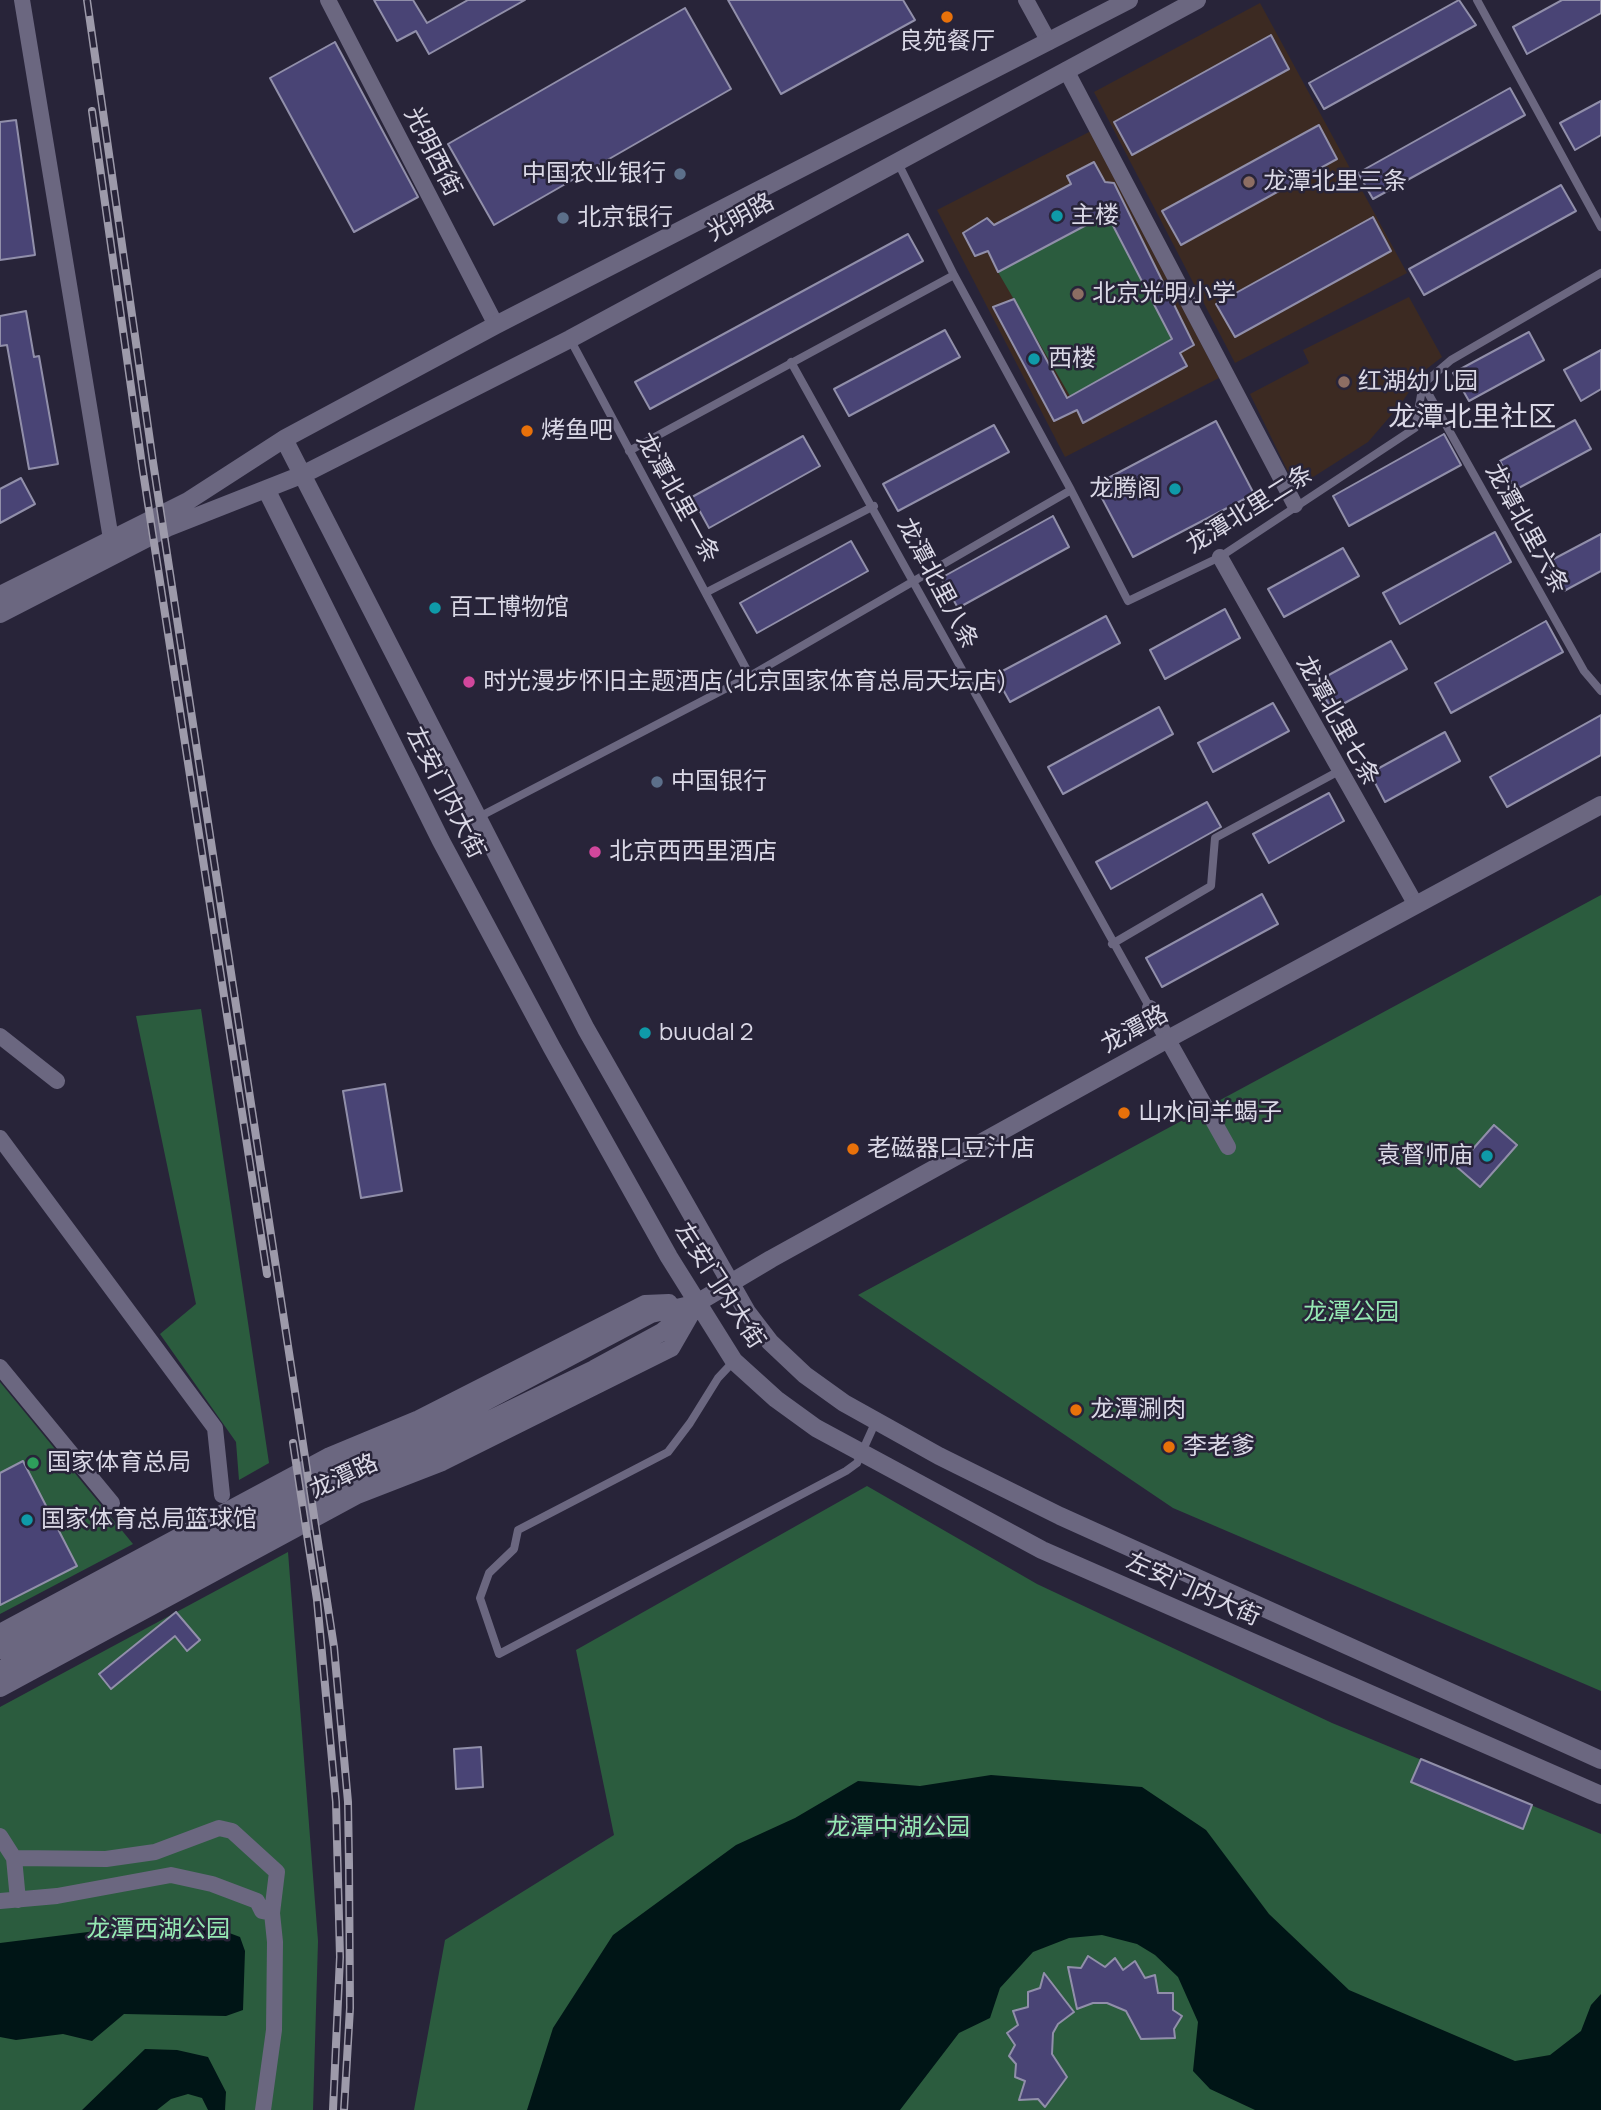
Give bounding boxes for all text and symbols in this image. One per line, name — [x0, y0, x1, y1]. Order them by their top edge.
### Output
marker: 良苑餐厅 — [939, 9, 955, 25]
place label: 良苑餐厅 — [899, 28, 995, 56]
street label: 光明西街 — [397, 103, 467, 201]
place label: 中国农业银行 — [522, 160, 666, 188]
marker: 中国农业银行 — [672, 166, 688, 182]
place label: 龙潭北里三条 — [1263, 168, 1407, 196]
marker: 龙潭北里三条 — [1241, 174, 1257, 190]
street label: 光明路 — [703, 188, 779, 248]
place label: 主楼 — [1071, 202, 1119, 230]
place label: 北京银行 — [577, 204, 673, 232]
marker: 主楼 — [1049, 208, 1065, 224]
marker: 北京银行 — [555, 210, 571, 226]
place label: 北京光明小学 — [1092, 280, 1236, 308]
marker: 北京光明小学 — [1070, 286, 1086, 302]
place label: 西楼 — [1048, 345, 1096, 373]
marker: 西楼 — [1026, 351, 1042, 367]
place label: 红湖幼儿园 — [1358, 368, 1478, 396]
marker: 红湖幼儿园 — [1336, 374, 1352, 390]
district label: 龙潭北里社区 — [1388, 401, 1556, 435]
place label: 烤鱼吧 — [541, 417, 613, 445]
marker: 烤鱼吧 — [519, 423, 535, 439]
street label: 龙潭北里一条 — [629, 428, 725, 568]
street label: 龙潭北里六条 — [1478, 459, 1574, 599]
street label: 龙潭北里二条 — [1181, 460, 1319, 560]
place label: 龙腾阁 — [1089, 475, 1161, 503]
marker: 龙腾阁 — [1167, 481, 1183, 497]
street label: 龙潭北里八条 — [890, 514, 984, 654]
place label: 百工博物馆 — [449, 594, 569, 622]
marker: 百工博物馆 — [427, 600, 443, 616]
street label: 龙潭北里七条 — [1289, 651, 1385, 791]
place label: 时光漫步怀旧主题酒店(北京国家体育总局天坛店) — [483, 668, 1007, 696]
marker: 时光漫步怀旧主题酒店(北京国家体育总局天坛店) — [461, 674, 477, 690]
street label: 左安门内大街 — [399, 722, 491, 864]
place label: 中国银行 — [671, 768, 767, 796]
marker: 中国银行 — [649, 774, 665, 790]
place label: 北京西西里酒店 — [609, 838, 777, 866]
marker: 北京西西里酒店 — [587, 844, 603, 860]
street label: 龙潭路 — [1097, 1000, 1173, 1060]
place label: buudal 2 — [659, 1019, 753, 1047]
marker: buudal 2 — [637, 1025, 653, 1041]
place label: 山水间羊蝎子 — [1138, 1099, 1282, 1127]
marker: 山水间羊蝎子 — [1116, 1105, 1132, 1121]
place label: 老磁器口豆汁店 — [867, 1135, 1035, 1163]
marker: 老磁器口豆汁店 — [845, 1141, 861, 1157]
place label: 袁督师庙 — [1377, 1142, 1473, 1170]
marker: 袁督师庙 — [1479, 1148, 1495, 1164]
street label: 左安门内大街 — [668, 1218, 770, 1354]
park label: 龙潭公园 — [1303, 1299, 1399, 1327]
place label: 龙潭涮肉 — [1090, 1396, 1186, 1424]
marker: 龙潭涮肉 — [1068, 1402, 1084, 1418]
place label: 李老爹 — [1183, 1433, 1255, 1461]
marker: 李老爹 — [1161, 1439, 1177, 1455]
place label: 国家体育总局 — [47, 1449, 191, 1477]
street label: 龙潭路 — [305, 1449, 383, 1505]
marker: 国家体育总局 — [25, 1455, 41, 1471]
place label: 国家体育总局篮球馆 — [41, 1506, 257, 1534]
marker: 国家体育总局篮球馆 — [19, 1512, 35, 1528]
street label: 左安门内大街 — [1121, 1548, 1265, 1632]
park label: 龙潭中湖公园 — [826, 1814, 970, 1842]
park label: 龙潭西湖公园 — [86, 1916, 230, 1944]

